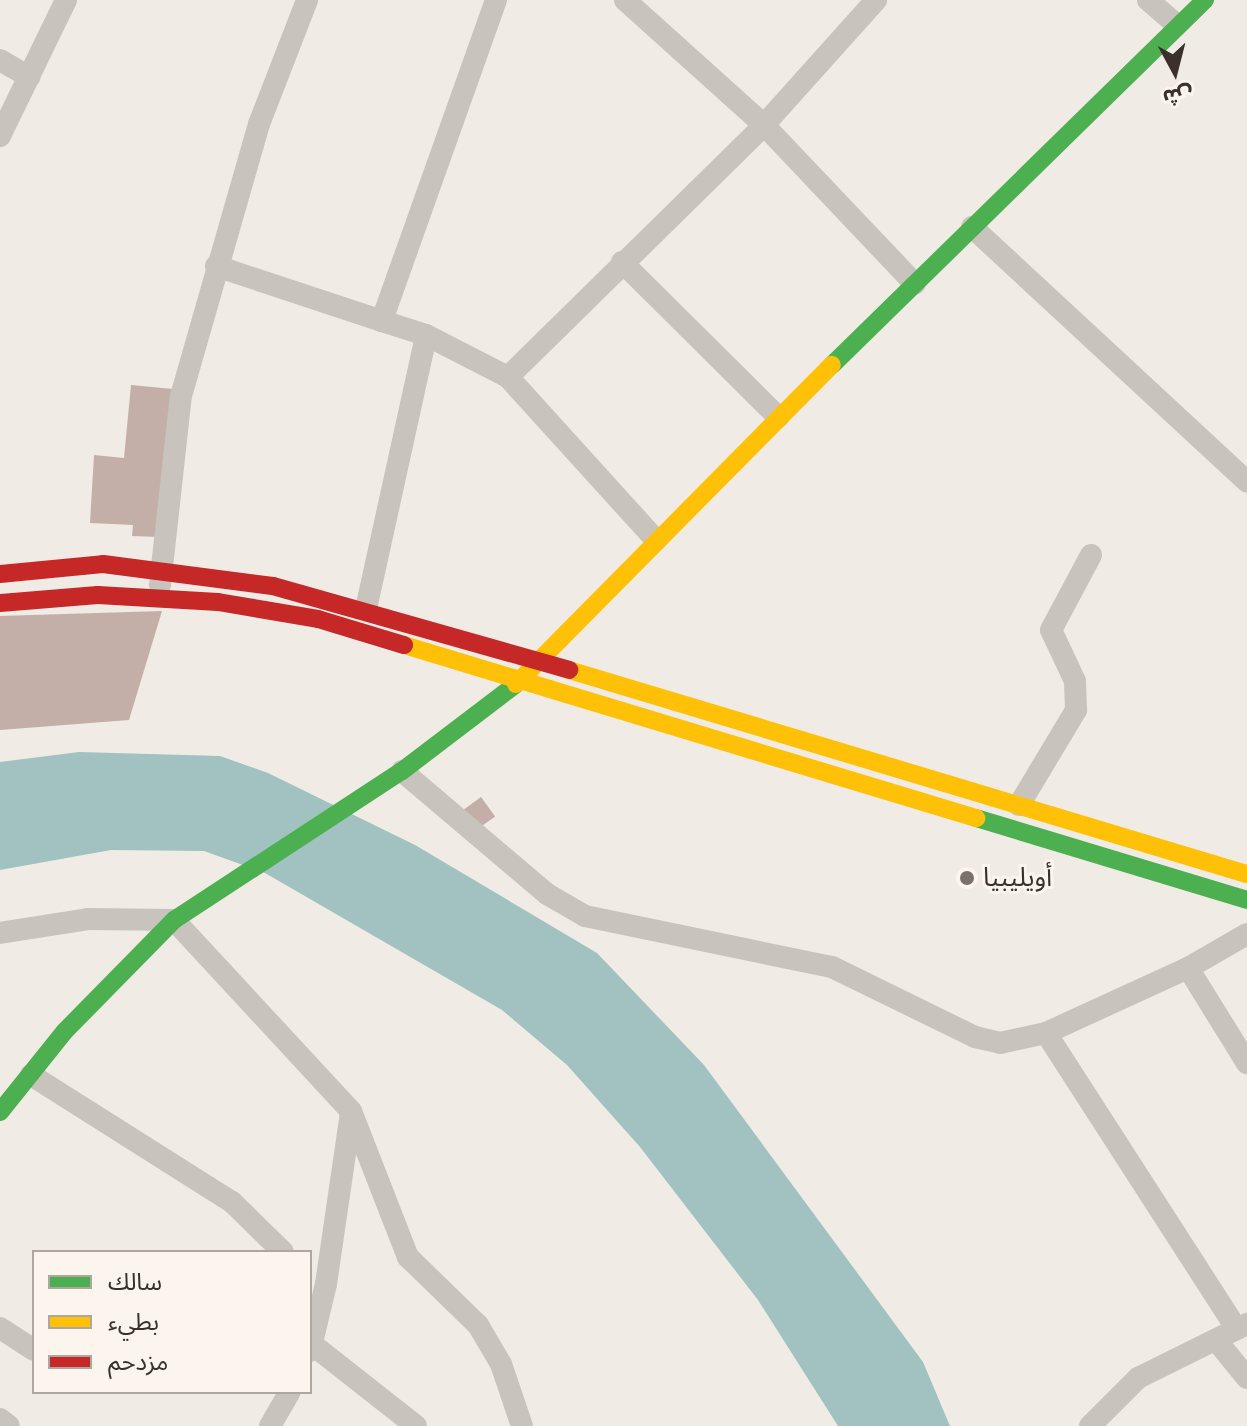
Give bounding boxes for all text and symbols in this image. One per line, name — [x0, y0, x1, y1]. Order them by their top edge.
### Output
north arrow — [1135, 32, 1215, 112]
text: ش — [1161, 79, 1195, 113]
place label: أويليبيا — [983, 862, 1052, 894]
marker: أويليبيا — [958, 869, 976, 887]
legend — [32, 1250, 312, 1394]
text: سالك — [108, 1266, 162, 1298]
text: بطيء — [108, 1306, 159, 1338]
text: مزدحم — [108, 1346, 168, 1378]

